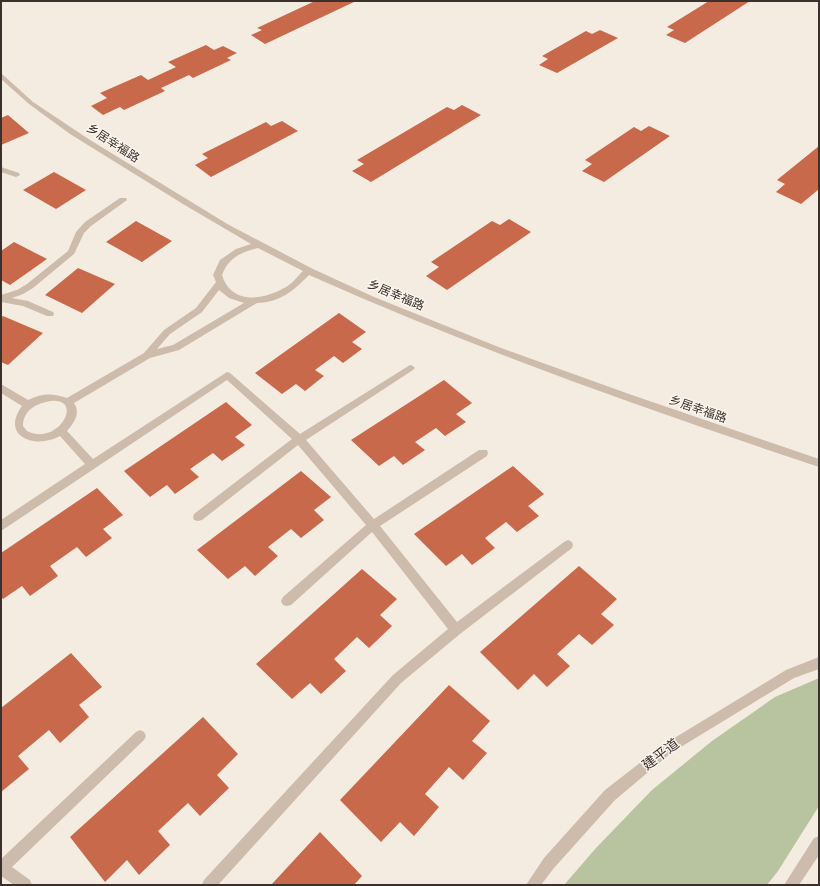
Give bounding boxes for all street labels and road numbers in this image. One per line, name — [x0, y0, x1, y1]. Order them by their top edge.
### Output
street label: 乡居幸福路 — [85, 121, 142, 164]
street label: 乡居幸福路 — [366, 277, 426, 312]
street label: 乡居幸福路 — [668, 393, 729, 424]
street label: 建平道 — [639, 736, 682, 773]

